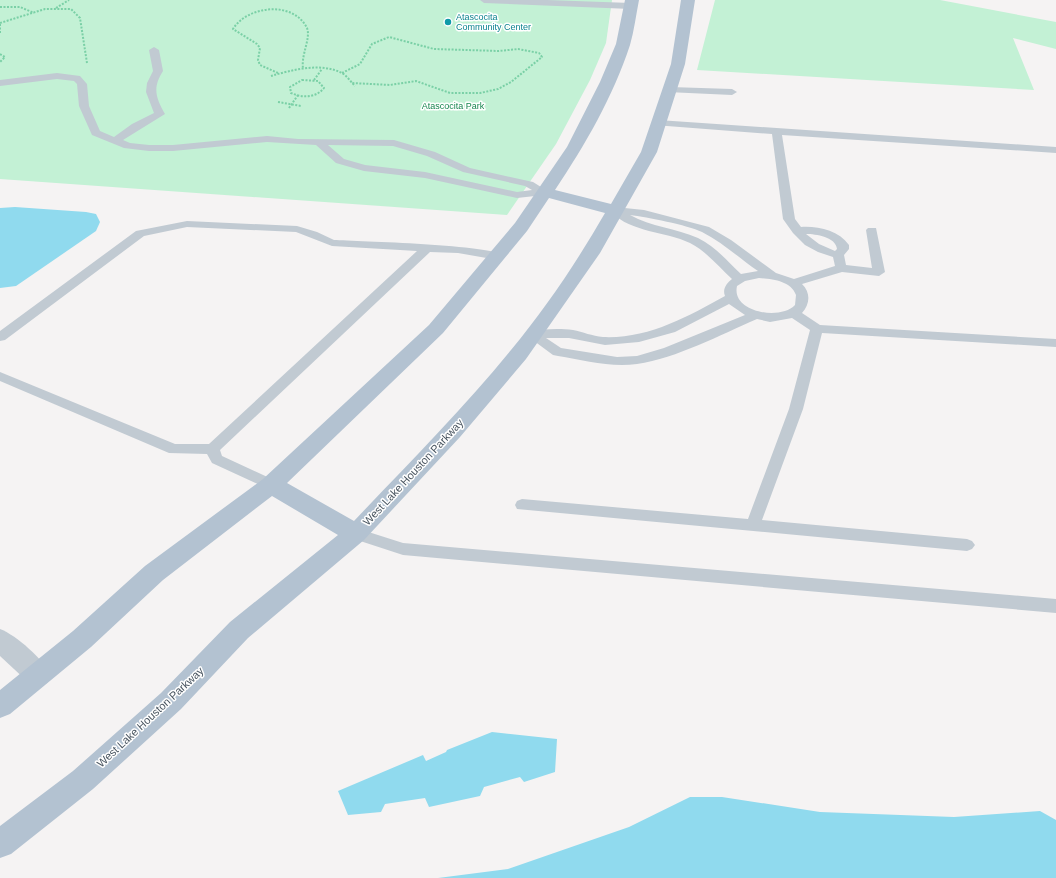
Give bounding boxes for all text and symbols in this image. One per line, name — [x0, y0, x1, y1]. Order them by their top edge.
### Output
place label: Atascocita Community Center — [456, 12, 531, 32]
marker: Atascocita Community Center — [443, 17, 453, 27]
park label: Atascocita Park — [422, 101, 485, 111]
street label: West Lake Houston Parkway — [361, 416, 466, 528]
street label: West Lake Houston Parkway — [94, 664, 206, 769]

